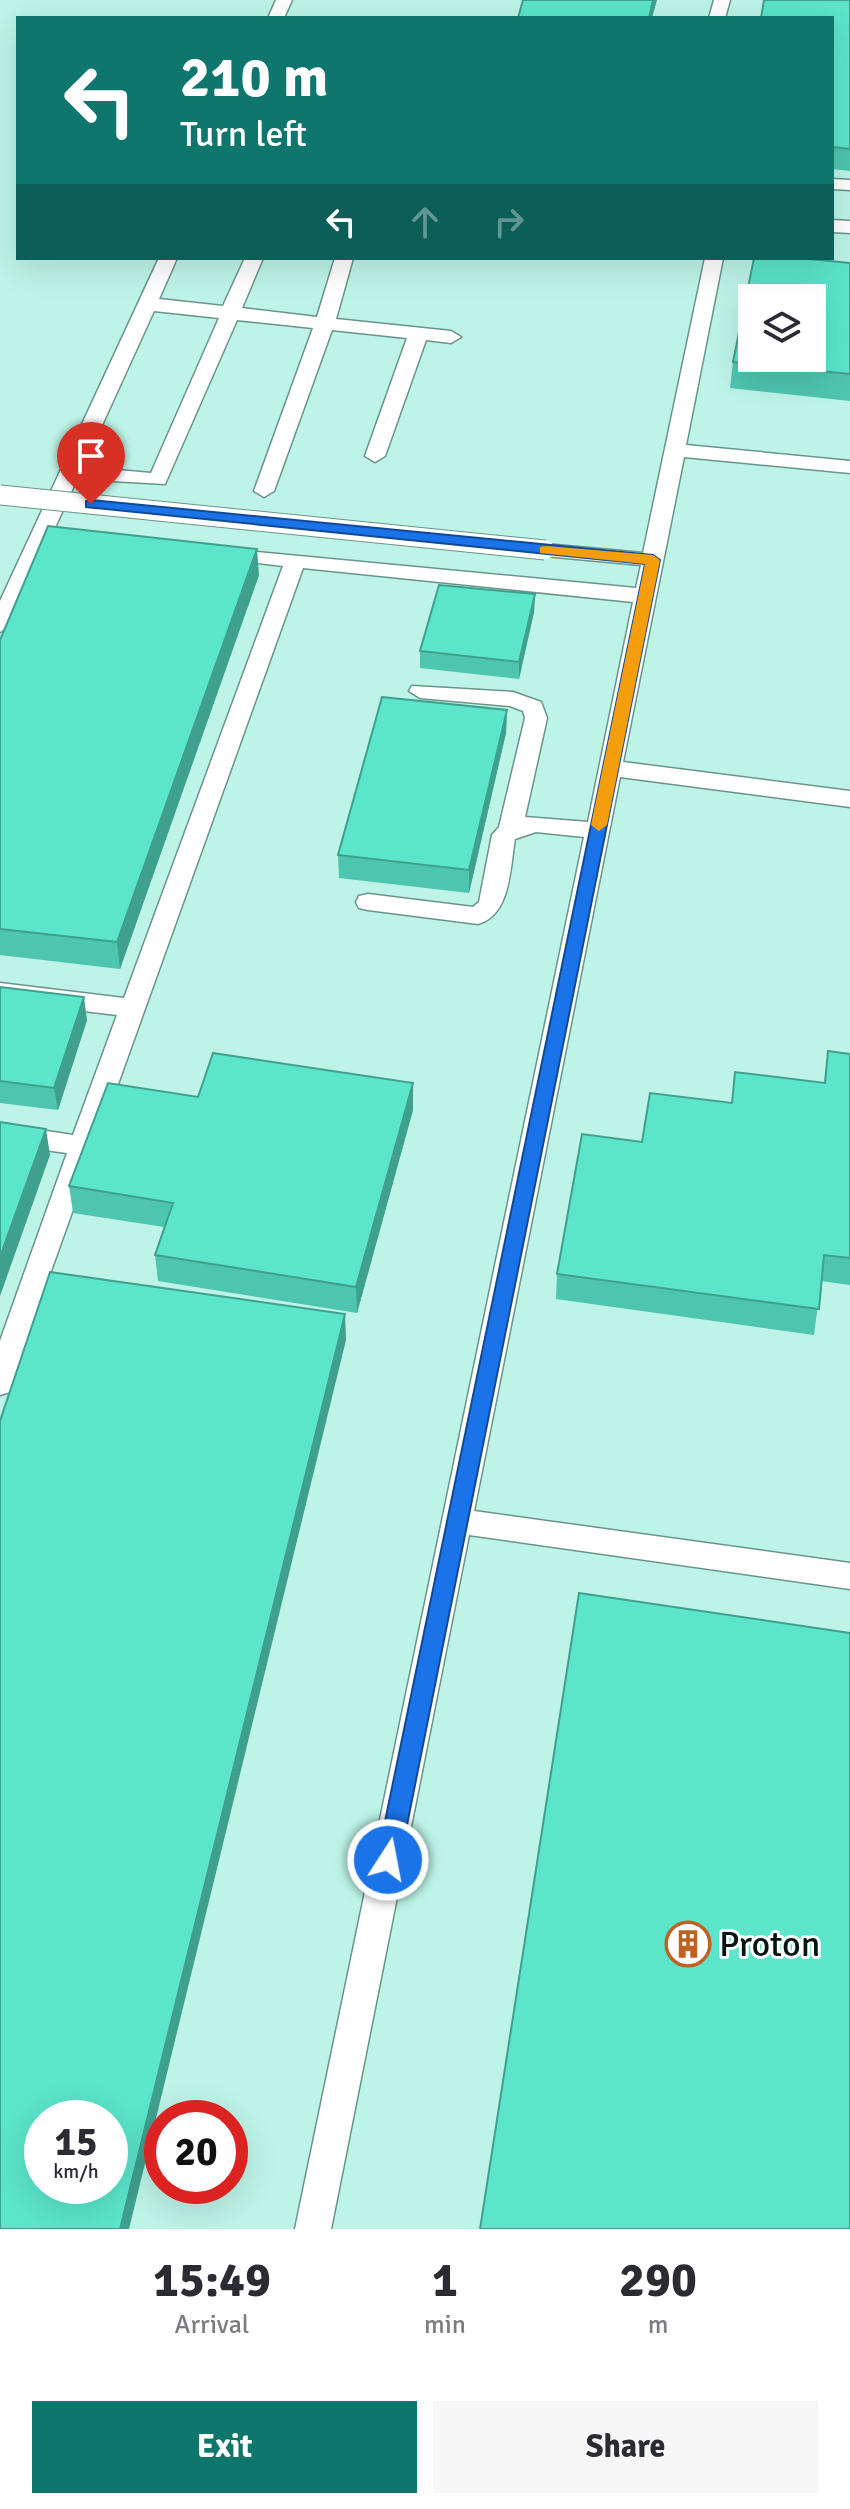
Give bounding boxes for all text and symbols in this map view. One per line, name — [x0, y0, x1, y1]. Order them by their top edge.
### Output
text: 210 m — [180, 43, 328, 112]
icon: left — [48, 48, 152, 152]
text: Turn left — [180, 112, 307, 157]
icon: left — [319, 200, 363, 244]
icon: ahead — [403, 200, 447, 244]
icon: right — [487, 200, 531, 244]
map controls — [738, 284, 826, 372]
button: layers — [738, 284, 826, 372]
pin — [57, 422, 125, 504]
icon: arrive — [69, 434, 113, 478]
position arrow — [346, 1818, 430, 1902]
building icon: Proton — [664, 1920, 712, 1968]
place label: Proton — [719, 1922, 820, 1967]
speed limit sign: 20 — [144, 2100, 248, 2204]
text: 15 — [54, 2117, 98, 2167]
text: km/h — [53, 2159, 99, 2184]
text: 15:49 — [153, 2251, 271, 2310]
text: 1 — [432, 2251, 458, 2310]
text: 290 — [619, 2251, 697, 2310]
text: Arrival — [175, 2309, 249, 2341]
text: min — [424, 2309, 466, 2341]
text: m — [648, 2309, 668, 2341]
button: Exit — [32, 2401, 417, 2493]
button: Share — [433, 2401, 818, 2493]

